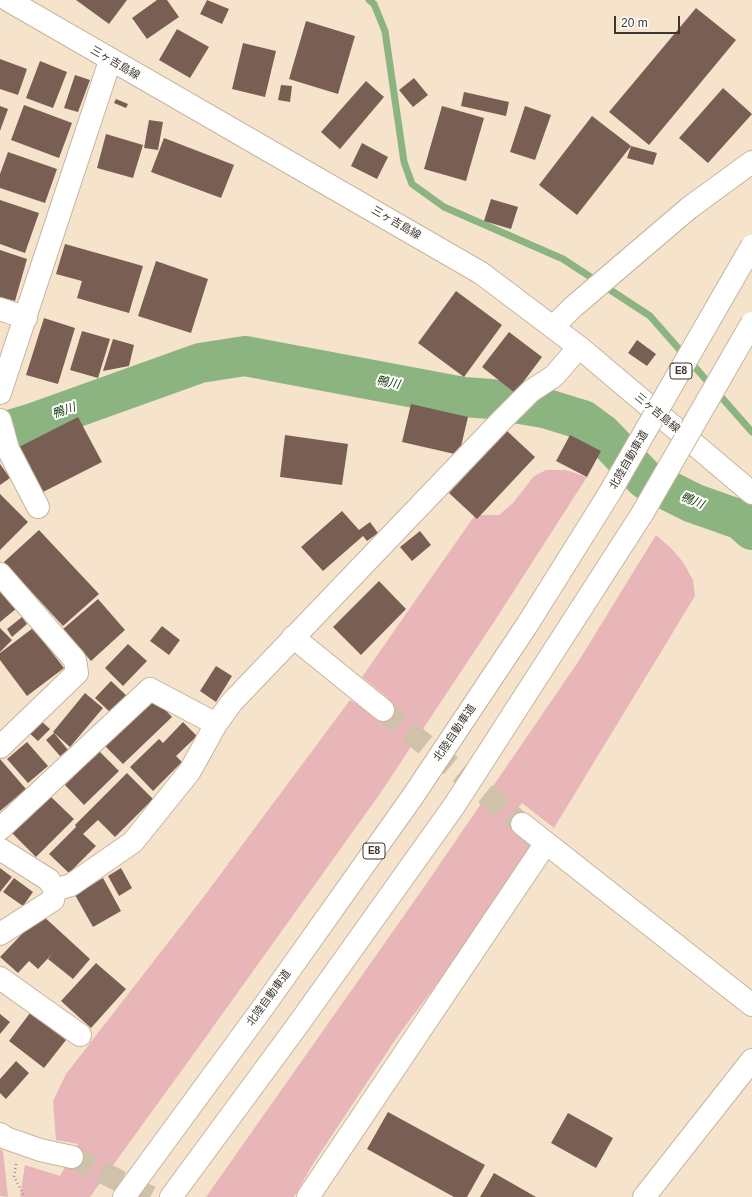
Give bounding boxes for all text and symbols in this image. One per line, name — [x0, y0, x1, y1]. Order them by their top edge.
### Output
scale bar — [616, 8, 682, 34]
text: 20 m — [621, 16, 648, 30]
street label: 三ヶ吉島線 — [88, 44, 142, 82]
street label: 三ヶ吉島線 — [369, 204, 423, 242]
road number: E8 — [670, 363, 692, 379]
water label: 鴨川 — [375, 374, 401, 392]
street label: 三ヶ吉島線 — [632, 390, 682, 436]
water label: 鴨川 — [50, 400, 78, 422]
street label: 北陸自動車道 — [607, 428, 651, 492]
water label: 鴨川 — [678, 490, 706, 512]
street label: 北陸自動車道 — [431, 702, 479, 764]
road number: E8 — [363, 843, 385, 859]
street label: 北陸自動車道 — [244, 967, 294, 1029]

